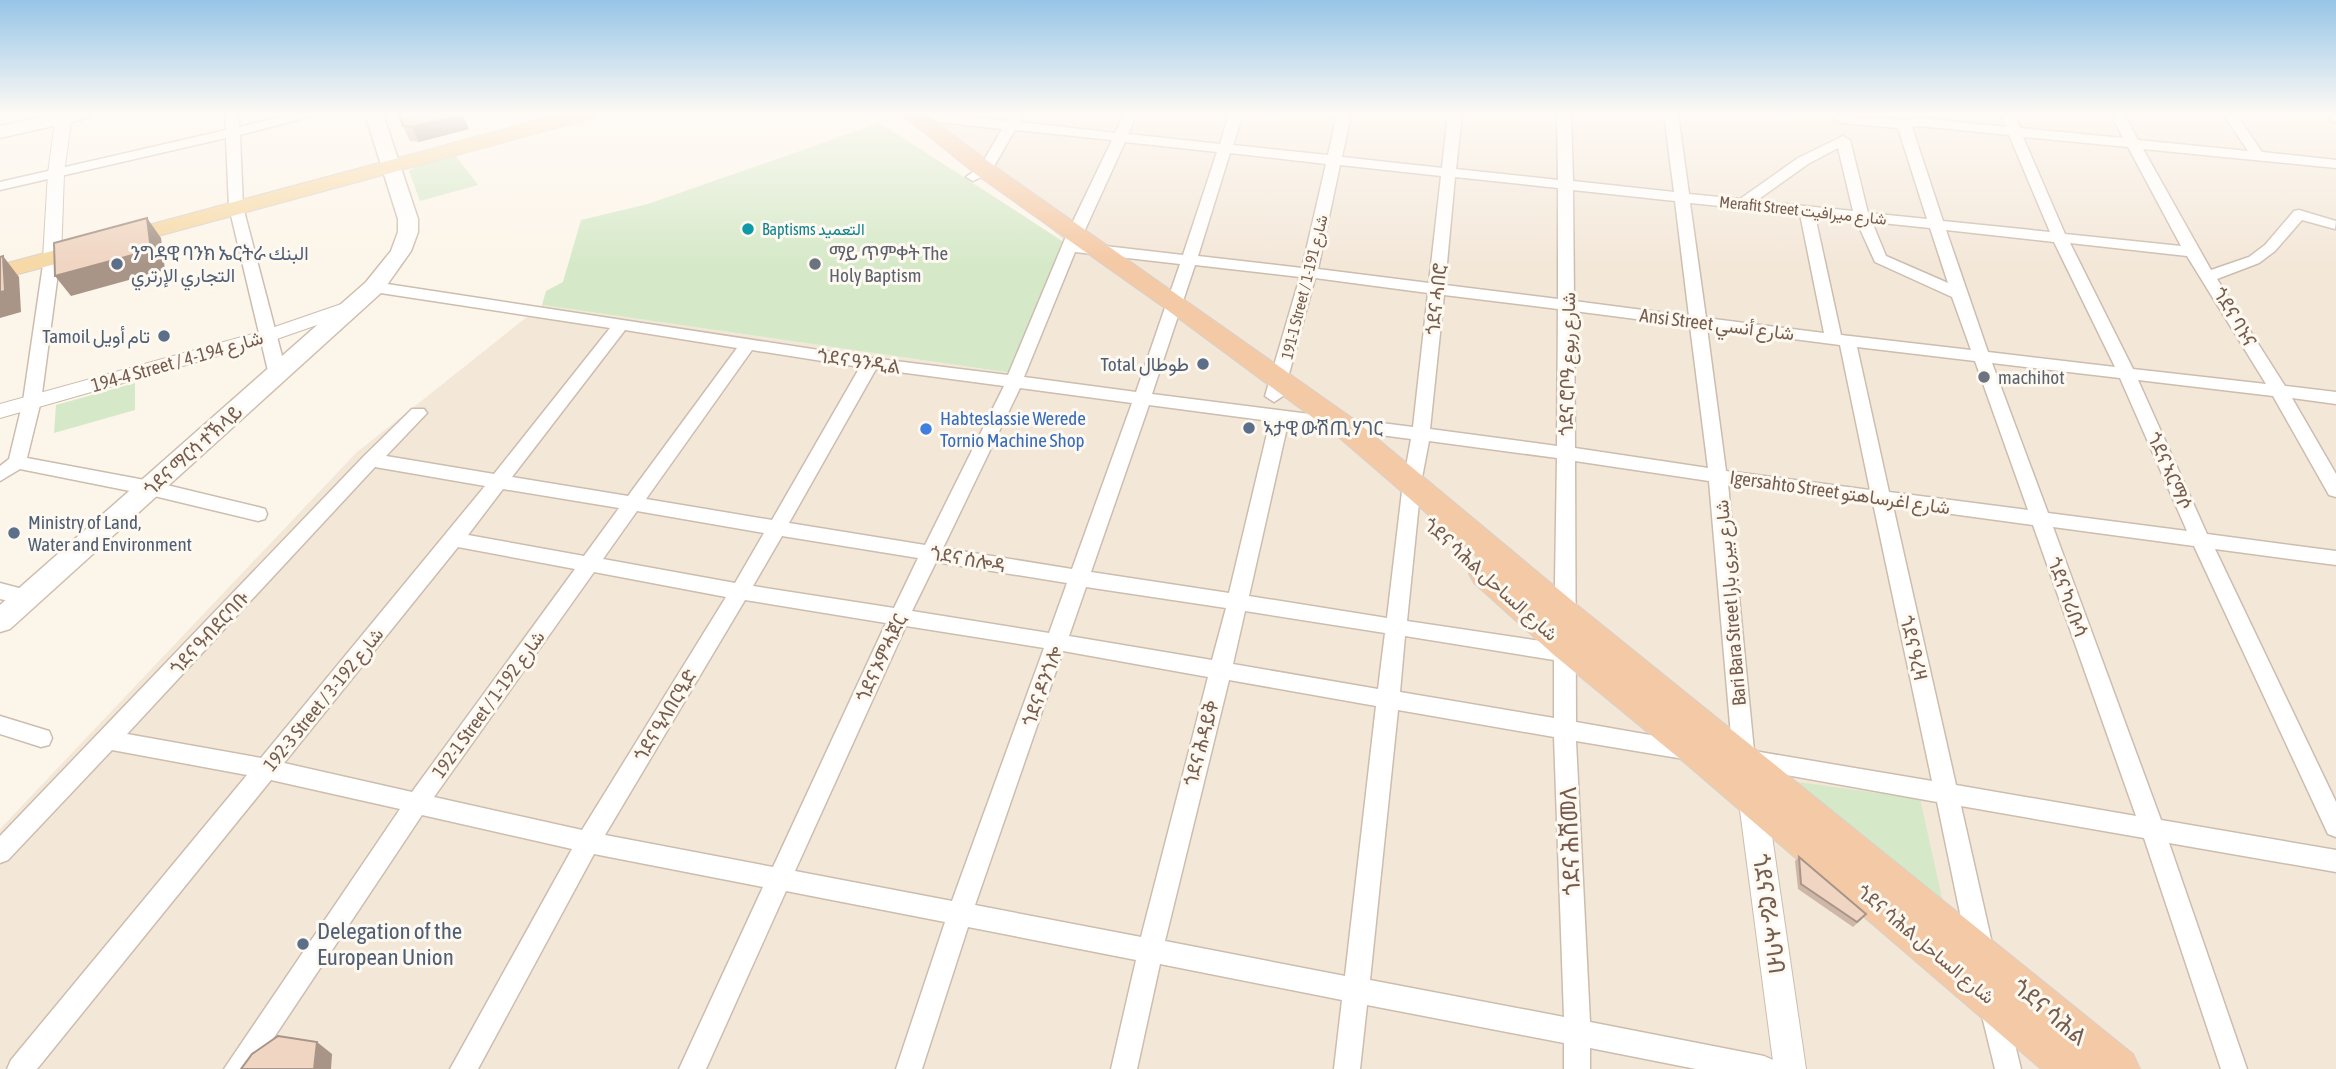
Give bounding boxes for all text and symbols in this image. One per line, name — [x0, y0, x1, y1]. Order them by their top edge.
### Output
street label: Merafit Street شارع ميرافيت — [1718, 192, 1888, 231]
street label: 191-1 Street / شارع 191-1 — [1277, 213, 1334, 362]
place label: Baptisms التعميد — [762, 220, 865, 239]
marker: Baptisms التعميد — [740, 221, 756, 237]
place label: ንግዳዊ ባንክ ኤርትራ البنك التجاري الإرتري — [131, 242, 309, 291]
place label: ማይ ጥምቀት The Holy Baptism — [829, 242, 948, 286]
marker: ንግዳዊ ባንክ ኤርትራ البنك التجاري الإرتري — [109, 256, 125, 272]
marker: ማይ ጥምቀት The Holy Baptism — [807, 256, 823, 272]
street label: ጎደና ሓበሮ — [1421, 262, 1451, 336]
street label: ጎደና ባኑና — [2209, 283, 2261, 351]
street label: ጎደና ሮቦዓ شارع ربوع — [1555, 292, 1581, 436]
street label: Ansi Street شارع أنسي — [1638, 304, 1796, 349]
place label: Tamoil تام أويل — [42, 325, 150, 349]
street label: 194-4 Street / شارع 194-4 — [89, 326, 266, 398]
marker: Tamoil تام أويل — [156, 328, 172, 344]
street label: ጎደና ዓንዲል — [816, 344, 902, 378]
place label: Total طوطال — [1101, 353, 1189, 376]
marker: Total طوطال — [1195, 356, 1211, 372]
place label: machihot — [1998, 366, 2065, 388]
marker: machihot — [1976, 369, 1992, 385]
street label: ጎደና ማርሳ ተኽላይ — [139, 400, 247, 500]
place label: Habteslassie Werede Tornio Machine Shop — [940, 407, 1086, 451]
place label: ኣታዊ ውሽጢ ሃገር — [1263, 417, 1383, 439]
marker: ኣታዊ ውሽጢ ሃገር — [1241, 420, 1257, 436]
marker: Habteslassie Werede Tornio Machine Shop — [918, 421, 934, 437]
street label: ጎደና ኣርማሶ — [2143, 429, 2197, 513]
street label: Igersahto Street شارع اغرساهتو — [1728, 466, 1952, 520]
street label: Bari Bara Street شارع بيرى بارا — [1710, 499, 1752, 707]
place label: Ministry of Land, Water and Environment — [28, 511, 192, 555]
street label: ጎደና ሳሕል شارع الساحل — [1418, 513, 1563, 647]
marker: Ministry of Land, Water and Environment — [6, 525, 22, 541]
street label: ጎደና ሰሎዳ — [928, 542, 1008, 576]
street label: ጎደና ካሪቡሳ — [2043, 554, 2093, 640]
street label: ጎደና ዓብደርባቡ — [165, 587, 253, 679]
street label: ጎደና ኦምሓጀር — [851, 610, 911, 705]
street label: ጎደና ዓረዛ — [1896, 613, 1932, 683]
street label: 192-3 Street / شارع 192-3 — [259, 623, 389, 776]
street label: 192-1 Street / شارع 192-1 — [427, 626, 550, 783]
street label: ጎደና ዶንጎሎ — [1017, 642, 1067, 729]
street label: ጎደና ዒላበርዒድ — [629, 665, 701, 765]
street label: ጎደና ሕዳይቅ — [1179, 698, 1223, 788]
street label: ጎደና ሕሽመለ — [1555, 786, 1585, 896]
street label: ጎደና ሮራ ሓባብ — [1748, 852, 1790, 976]
street label: ጎደና ሳሕል شارع الساحل — [1851, 880, 1999, 1010]
place label: Delegation of the European Union — [317, 918, 462, 970]
marker: Delegation of the European Union — [295, 936, 311, 952]
street label: ጎደና ሳሕል — [2008, 974, 2092, 1050]

